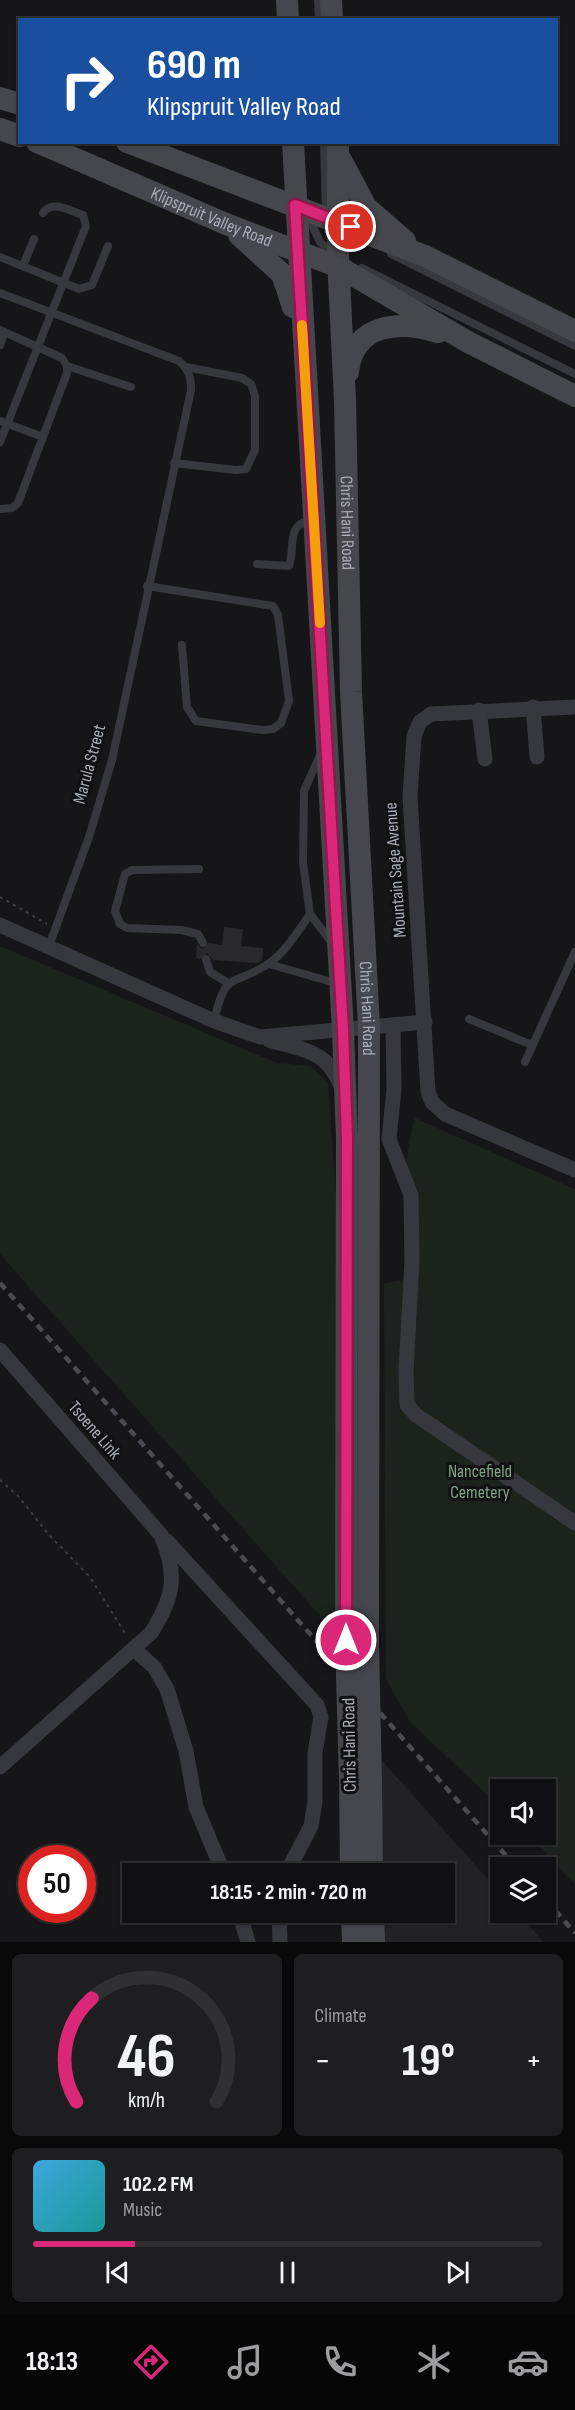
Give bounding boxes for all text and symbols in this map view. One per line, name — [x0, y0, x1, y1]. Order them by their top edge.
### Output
text: 690 m — [147, 40, 241, 91]
icon: right — [48, 42, 126, 120]
text: Klipspruit Valley Road — [147, 91, 341, 123]
street label: Klipspruit Valley Road — [148, 183, 275, 252]
pin — [325, 201, 376, 252]
icon: arrive — [334, 210, 367, 243]
street label: Chris Hani Road — [336, 475, 358, 570]
street label: Marula Street — [69, 722, 110, 806]
street label: Mountain Sage Avenue — [380, 802, 411, 938]
street label: Chris Hani Road — [354, 961, 379, 1055]
street label: Tsoene Link — [64, 1397, 126, 1464]
park label: Nancefield Cemetery — [448, 1461, 512, 1503]
position arrow — [314, 1608, 378, 1672]
street label: Chris Hani Road — [338, 1698, 361, 1792]
map controls — [490, 1779, 556, 1923]
button: sound — [490, 1779, 556, 1845]
speed limit sign: 50 — [18, 1845, 96, 1923]
button: layers — [490, 1857, 556, 1923]
text: 18:15 · 2 min · 720 m — [210, 1879, 367, 1906]
text: Climate — [315, 2004, 367, 2028]
text: 46 — [118, 2020, 176, 2095]
text: 19° — [402, 2034, 455, 2089]
text: − — [315, 2041, 331, 2081]
text: + — [526, 2041, 542, 2081]
text: km/h — [128, 2088, 165, 2113]
text: 102.2 FM — [123, 2171, 193, 2198]
text: Music — [123, 2198, 162, 2222]
icon: previous — [101, 2256, 134, 2289]
icon: pause — [271, 2256, 304, 2289]
icon: next — [441, 2256, 474, 2289]
icon: directions — [130, 2341, 172, 2383]
icon: music — [224, 2341, 266, 2383]
icon: phone — [319, 2341, 361, 2383]
icon: climate — [413, 2341, 455, 2383]
icon: car — [507, 2341, 549, 2383]
text: 18:13 — [26, 2346, 78, 2378]

